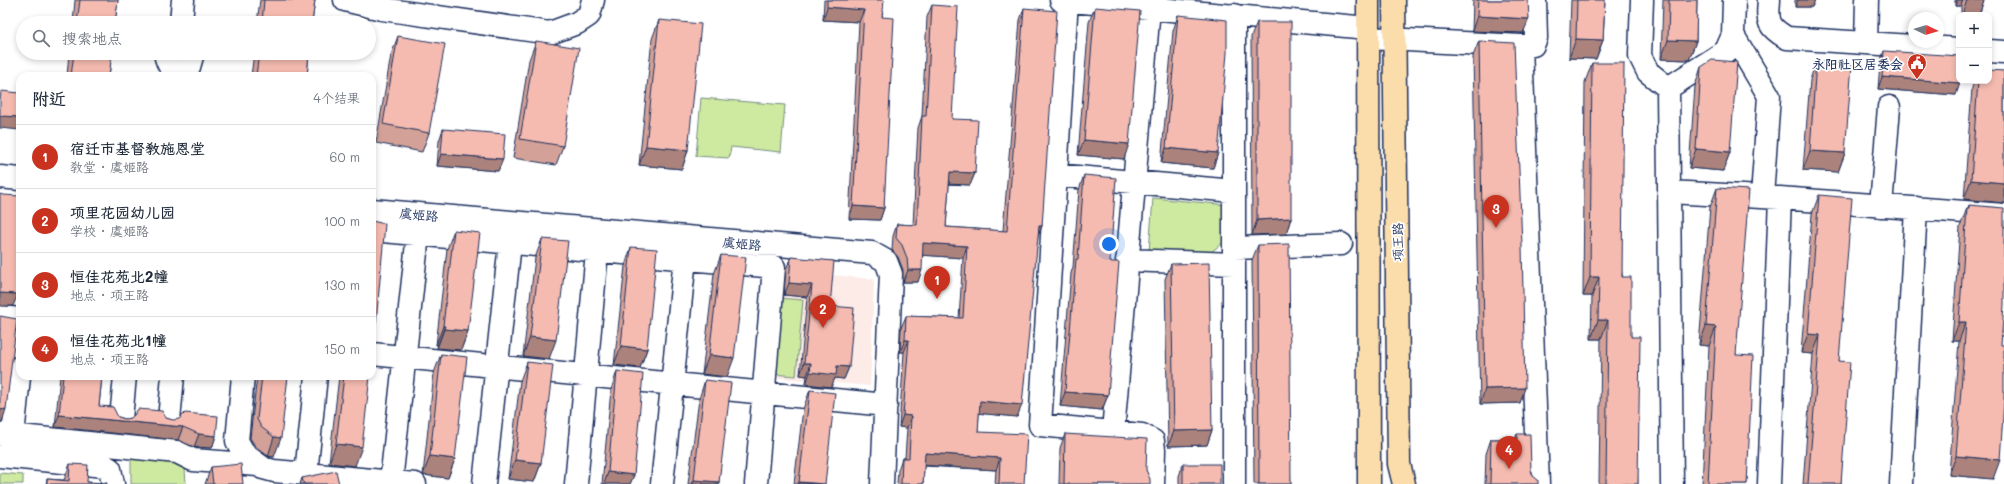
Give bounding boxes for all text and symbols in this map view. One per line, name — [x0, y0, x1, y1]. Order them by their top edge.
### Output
north arrow — [1908, 12, 1944, 48]
map controls — [1956, 12, 1992, 84]
button: + — [1956, 12, 1992, 48]
search box — [16, 16, 376, 60]
icon: search — [30, 27, 52, 49]
text: 搜索地点 — [62, 28, 122, 48]
button: − — [1956, 48, 1992, 84]
public building icon: 永阳社区居委会 — [1906, 52, 1928, 80]
place label: 永阳社区居委会 — [1812, 55, 1903, 72]
text: 附近 — [32, 87, 66, 109]
text: 4个结果 — [313, 89, 360, 106]
text: 宿迁市基督教施恩堂 — [70, 138, 205, 158]
text: 1 — [42, 148, 48, 165]
text: 60 m — [330, 148, 360, 165]
text: 教堂 · 虞姬路 — [70, 158, 149, 175]
pin: 3 — [1483, 195, 1509, 228]
text: 项里花园幼儿园 — [70, 202, 175, 222]
street label: 虞姬路 — [399, 204, 439, 224]
text: 2 — [41, 212, 49, 229]
text: 100 m — [324, 212, 360, 229]
text: 学校 · 虞姬路 — [70, 222, 149, 239]
street label: 项王路 — [1388, 222, 1406, 262]
street label: 虞姬路 — [722, 233, 762, 253]
your location — [1099, 234, 1119, 254]
text: 恒佳花苑北2幢 — [70, 266, 168, 286]
pin: 1 — [924, 266, 950, 299]
text: 3 — [41, 276, 49, 293]
text: 130 m — [324, 276, 360, 293]
text: 地点 · 项王路 — [70, 286, 149, 303]
pin: 2 — [810, 295, 836, 328]
text: 恒佳花苑北1幢 — [70, 330, 167, 350]
text: 4 — [41, 340, 49, 357]
text: 150 m — [324, 340, 360, 357]
text: 地点 · 项王路 — [70, 350, 149, 367]
pin: 4 — [1496, 436, 1522, 469]

